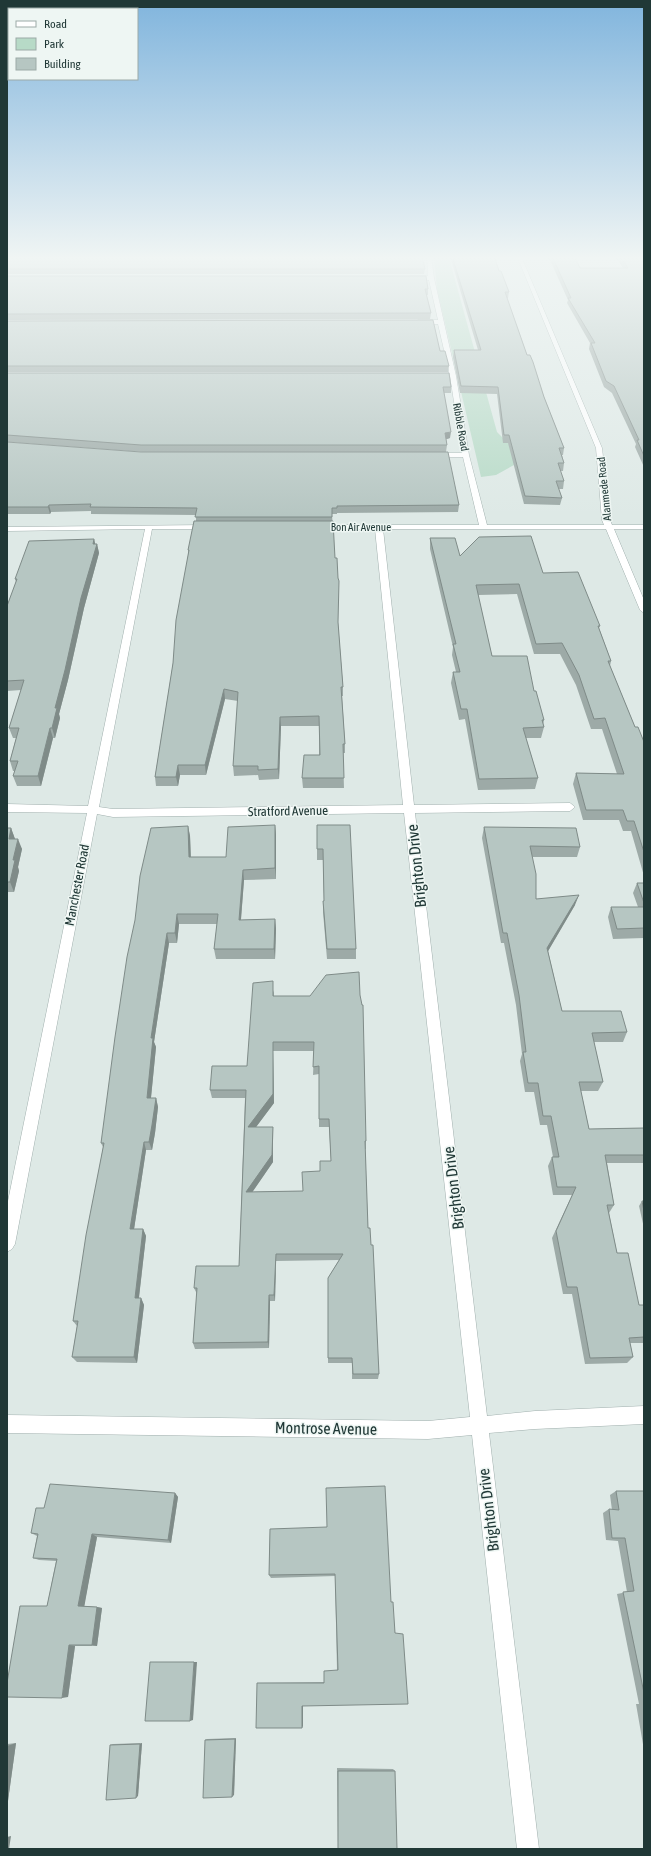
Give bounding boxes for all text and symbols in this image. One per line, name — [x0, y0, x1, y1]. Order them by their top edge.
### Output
legend — [8, 8, 138, 80]
text: Road — [44, 17, 67, 31]
text: Park — [44, 37, 65, 51]
text: Building — [44, 57, 82, 71]
street label: Ribble Road — [451, 402, 471, 452]
street label: Alanmede Road — [595, 456, 613, 522]
street label: Bon Air Avenue — [331, 521, 391, 533]
street label: Stratford Avenue — [248, 803, 328, 819]
street label: Brighton Drive — [403, 823, 430, 909]
street label: Manchester Road — [62, 843, 92, 927]
street label: Brighton Drive — [439, 1145, 468, 1231]
street label: Montrose Avenue — [275, 1418, 377, 1438]
street label: Brighton Drive — [474, 1467, 503, 1553]

